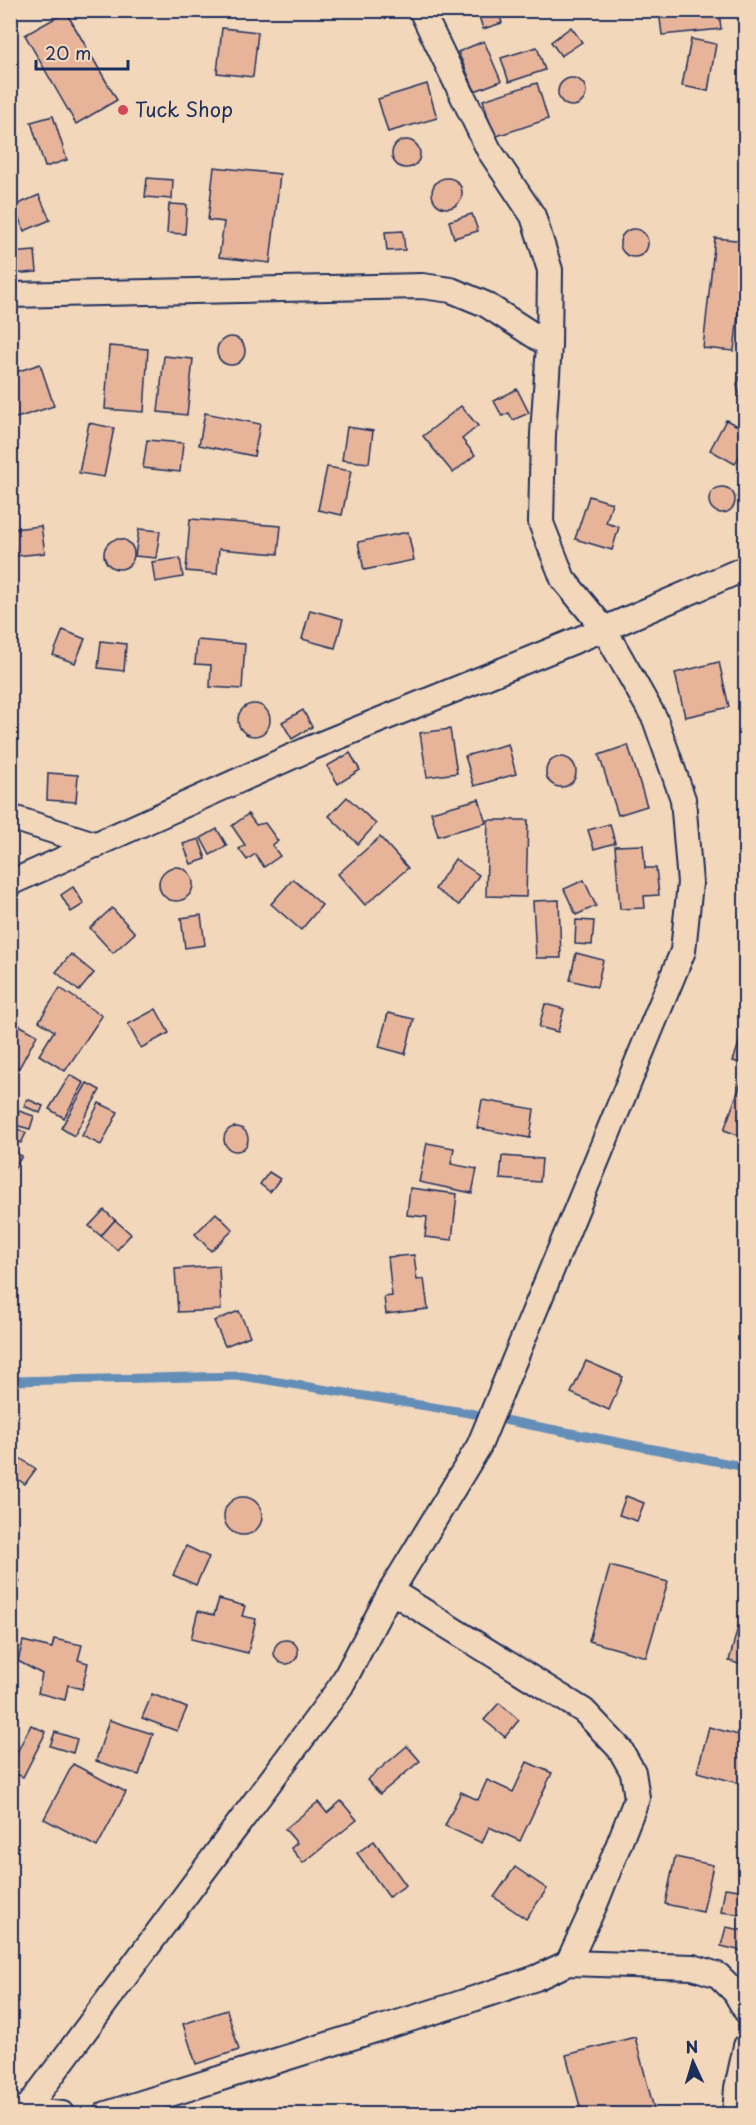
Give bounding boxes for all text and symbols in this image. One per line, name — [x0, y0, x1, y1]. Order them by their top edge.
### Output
scale bar — [36, 33, 128, 71]
text: 20 m — [45, 39, 91, 66]
place label: Tuck Shop — [135, 94, 233, 124]
marker: Tuck Shop — [116, 103, 130, 117]
north arrow — [663, 2032, 723, 2092]
text: N — [685, 2034, 699, 2058]

